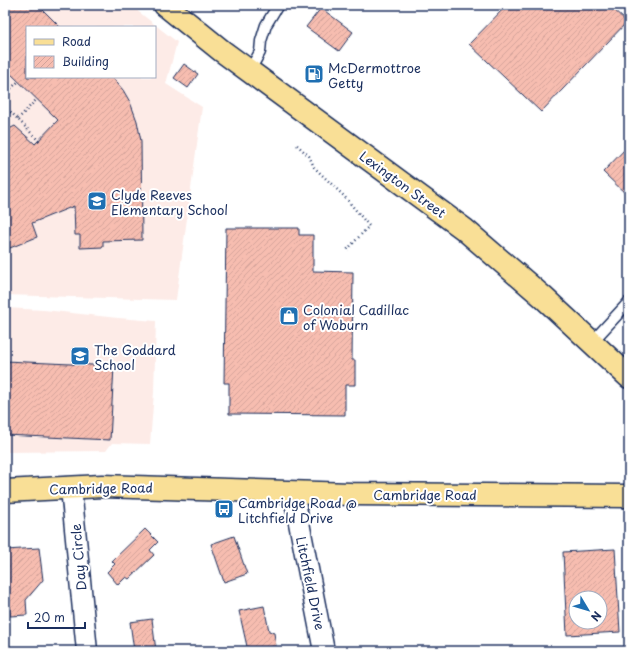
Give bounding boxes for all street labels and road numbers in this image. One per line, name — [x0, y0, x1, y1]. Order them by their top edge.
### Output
street label: Lexington Street — [356, 146, 450, 222]
street label: Cambridge Road — [49, 478, 153, 498]
street label: Cambridge Road — [373, 485, 477, 504]
street label: Day Circle — [66, 523, 90, 591]
street label: Litchfield Drive — [292, 535, 330, 632]

